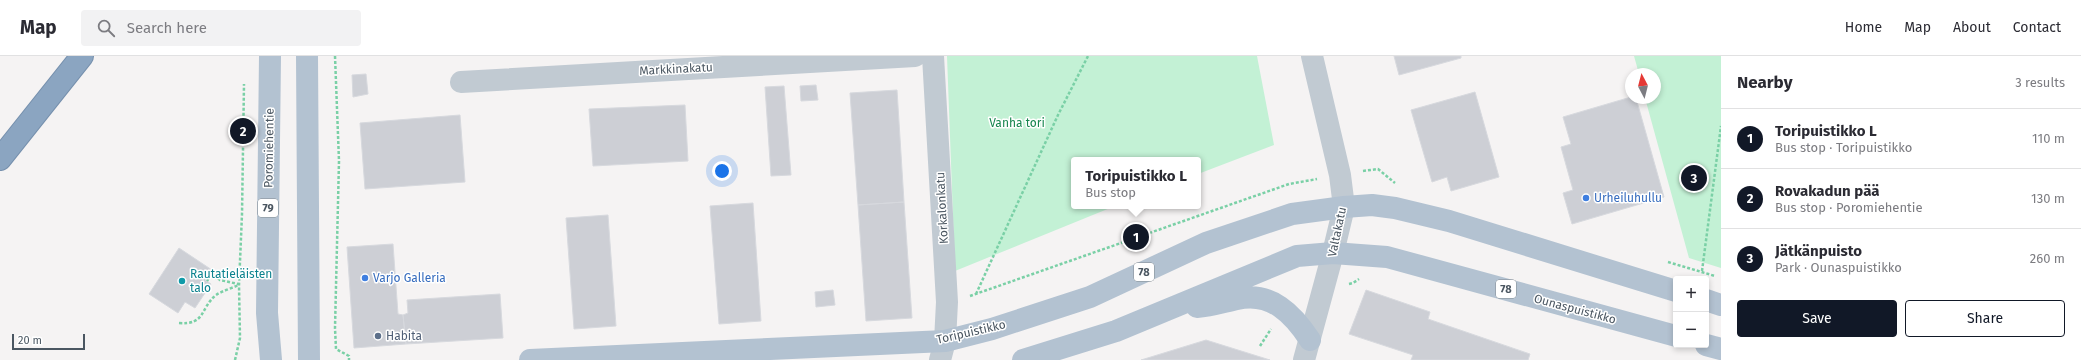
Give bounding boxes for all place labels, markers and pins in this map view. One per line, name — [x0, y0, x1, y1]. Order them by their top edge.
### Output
pin: 2 — [230, 116, 256, 146]
pin: 3 — [1681, 163, 1707, 193]
place label: Urheiluhullu — [1594, 191, 1662, 205]
marker: Urheiluhullu — [1581, 193, 1591, 203]
pin: 1 — [1123, 222, 1149, 252]
place label: Rautatieläisten talo — [190, 267, 272, 295]
place label: Varjo Galleria — [373, 271, 446, 285]
marker: Varjo Galleria — [360, 273, 370, 283]
marker: Rautatieläisten talo — [177, 276, 187, 286]
place label: Habita — [386, 329, 422, 343]
marker: Habita — [373, 331, 383, 341]

